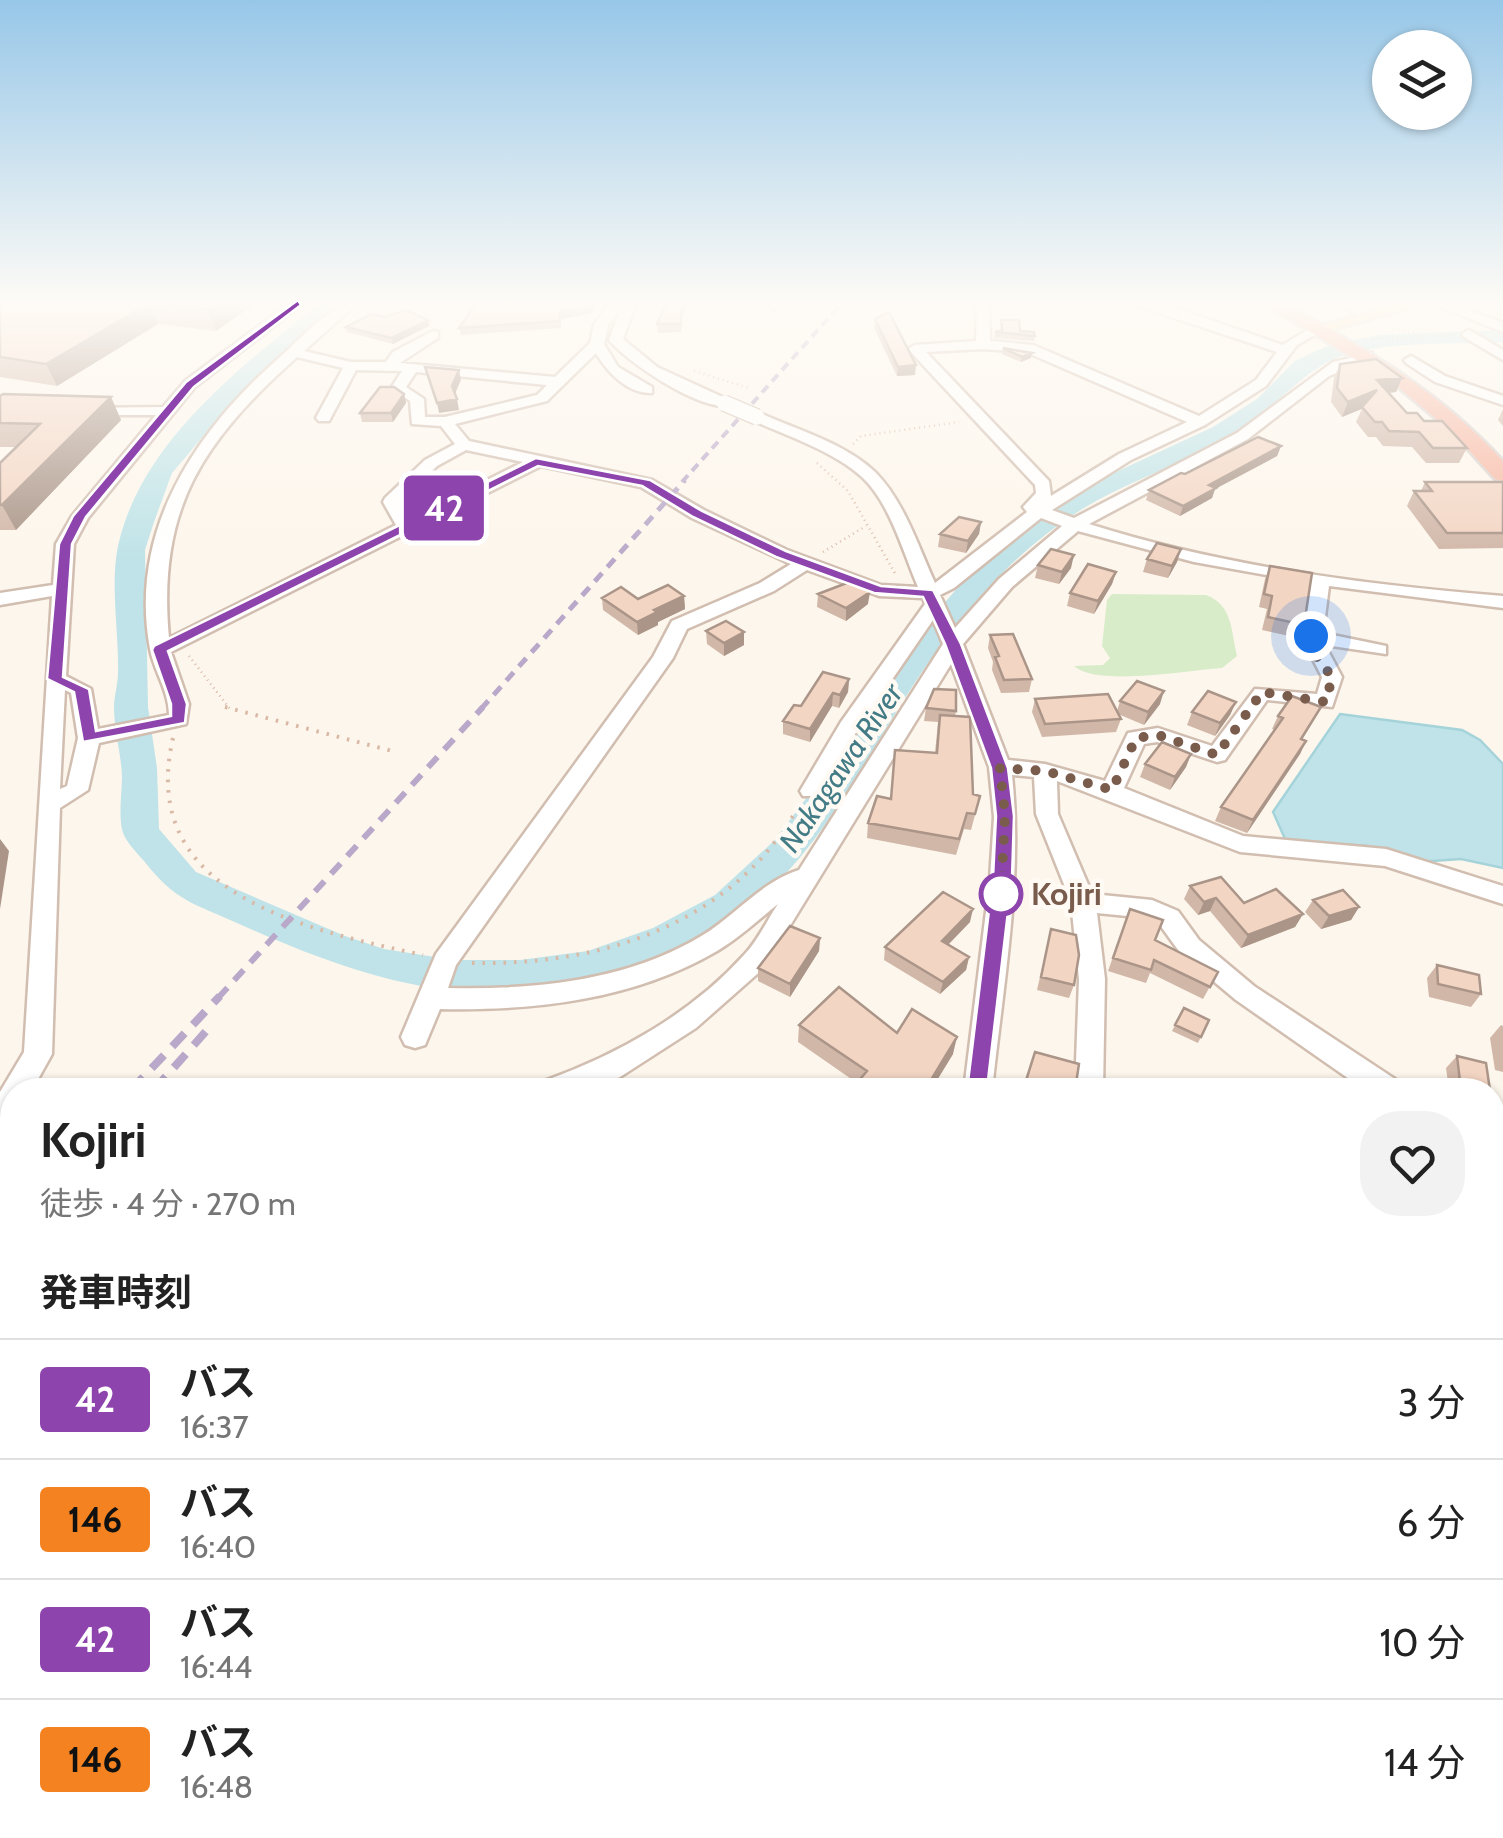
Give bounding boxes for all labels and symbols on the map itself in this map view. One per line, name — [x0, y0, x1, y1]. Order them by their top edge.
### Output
line badge: 42 — [399, 476, 489, 540]
your location — [1286, 611, 1336, 661]
water label: Nakagawa River — [771, 675, 912, 859]
marker: Kojiri — [980, 873, 1022, 915]
place label: Kojiri — [1031, 874, 1102, 913]

